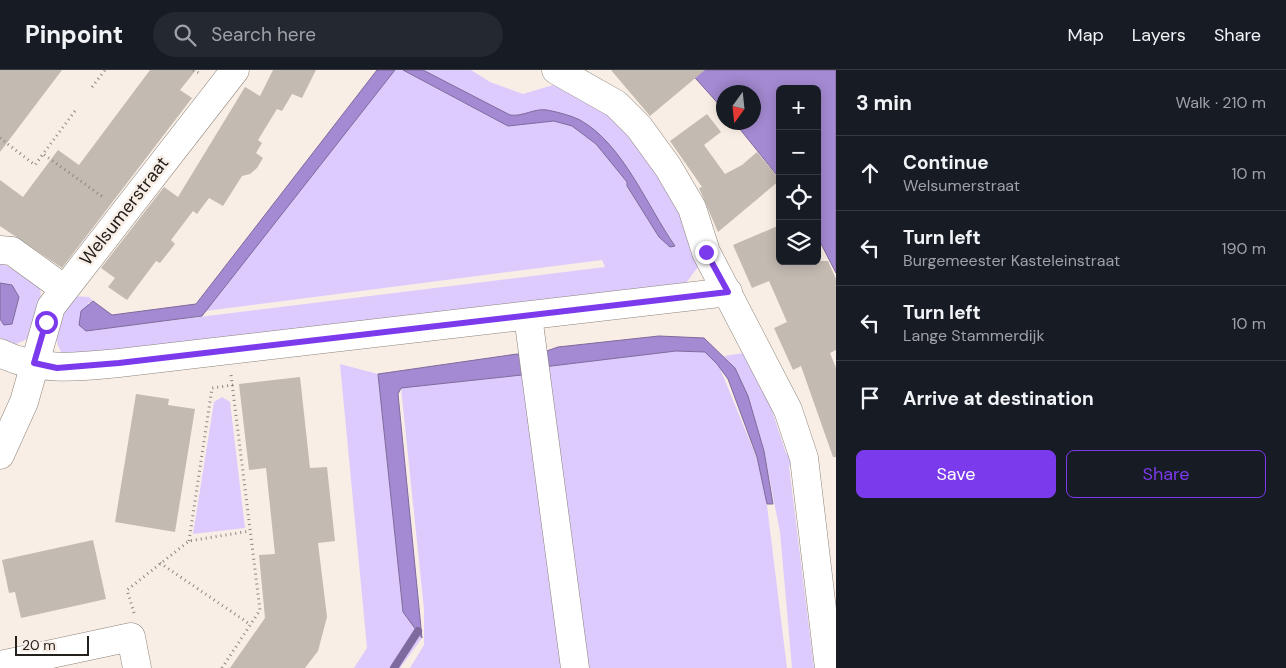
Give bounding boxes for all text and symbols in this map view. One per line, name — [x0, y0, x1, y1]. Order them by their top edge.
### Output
search box — [153, 12, 503, 57]
text: Pinpoint — [25, 19, 123, 50]
icon: search — [171, 21, 199, 49]
text: Search here — [211, 22, 316, 47]
text: Map — [1068, 23, 1104, 47]
text: Layers — [1132, 23, 1186, 47]
text: Share — [1214, 23, 1261, 47]
north arrow — [716, 85, 761, 130]
map controls — [776, 85, 821, 265]
button: + — [776, 85, 821, 130]
text: 3 min — [856, 89, 912, 117]
text: Walk · 210 m — [1176, 92, 1266, 113]
button: − — [776, 130, 821, 175]
text: Continue — [903, 150, 989, 175]
street label: Welsumerstraat — [74, 152, 174, 270]
icon: ahead — [856, 159, 884, 187]
text: 10 m — [1232, 163, 1266, 184]
button: locate — [776, 175, 821, 220]
text: Welsumerstraat — [903, 175, 1020, 196]
button: layers — [776, 220, 821, 265]
text: Turn left — [903, 225, 981, 250]
icon: left — [856, 234, 884, 262]
text: 190 m — [1222, 238, 1266, 259]
route end — [695, 241, 718, 264]
text: Burgemeester Kasteleinstraat — [903, 250, 1120, 271]
text: Turn left — [903, 300, 981, 325]
icon: left — [856, 309, 884, 337]
route start — [35, 311, 58, 334]
text: 10 m — [1232, 313, 1266, 334]
text: Lange Stammerdijk — [903, 325, 1045, 346]
icon: arrive — [856, 384, 884, 412]
text: Arrive at destination — [903, 386, 1094, 411]
button: Save — [856, 450, 1056, 498]
button: Share — [1066, 450, 1266, 498]
scale bar — [15, 633, 89, 656]
text: 20 m — [22, 636, 56, 654]

